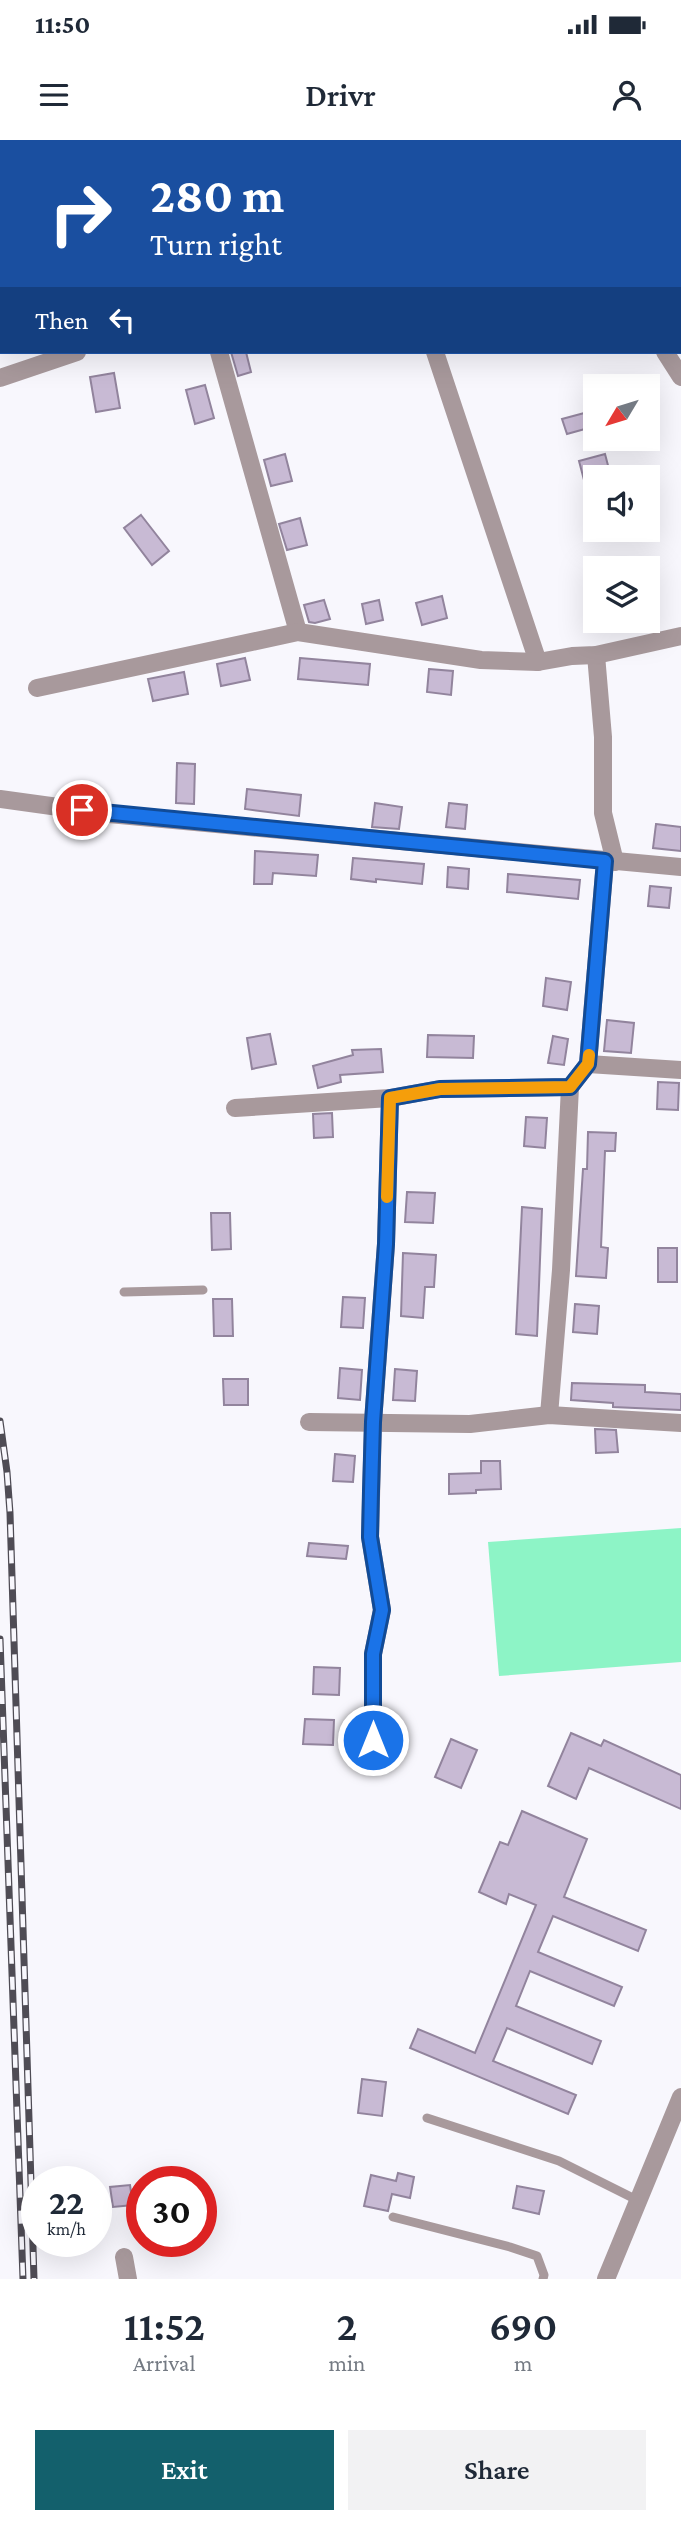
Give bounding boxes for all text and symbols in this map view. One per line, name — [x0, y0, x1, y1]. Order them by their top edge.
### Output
text: 11:50 — [35, 10, 90, 39]
icon: menu — [35, 76, 73, 114]
icon: person — [608, 76, 646, 114]
text: Drivr — [305, 77, 376, 113]
icon: right — [35, 168, 126, 259]
text: 280 m — [150, 168, 284, 223]
text: Turn right — [150, 226, 282, 262]
icon: left — [103, 301, 141, 339]
text: Then — [35, 306, 89, 335]
north arrow — [583, 374, 660, 452]
map controls — [583, 374, 660, 633]
button: sound — [583, 465, 660, 542]
button: layers — [583, 556, 660, 633]
pin — [52, 780, 112, 840]
icon: arrive — [63, 791, 101, 829]
position arrow — [336, 1703, 410, 1777]
speed limit sign: 30 — [126, 2166, 217, 2257]
text: 22 — [49, 2183, 84, 2222]
text: km/h — [47, 2219, 86, 2239]
text: 11:52 — [124, 2302, 205, 2349]
text: 2 — [337, 2302, 357, 2349]
text: 690 — [489, 2302, 557, 2349]
text: Arrival — [133, 2350, 196, 2376]
text: min — [329, 2350, 365, 2376]
text: m — [514, 2350, 532, 2376]
button: Exit — [35, 2430, 334, 2510]
button: Share — [348, 2430, 646, 2510]

